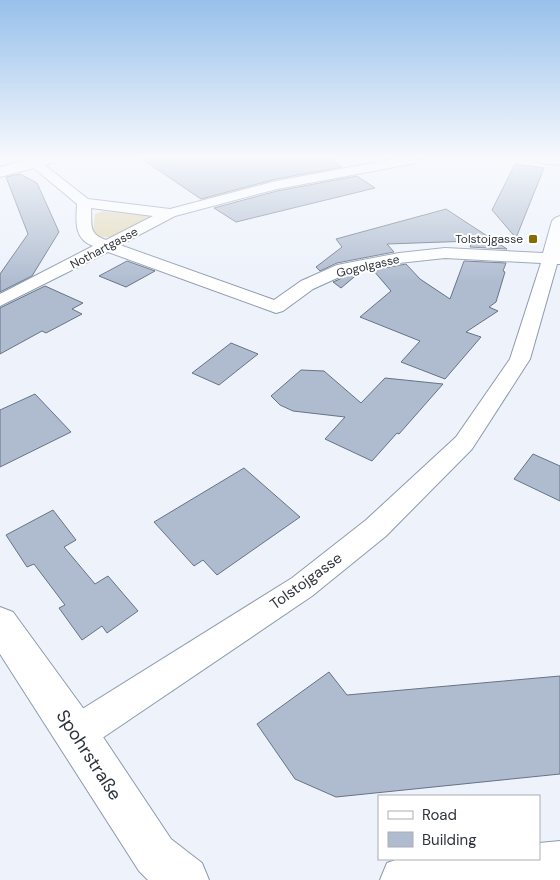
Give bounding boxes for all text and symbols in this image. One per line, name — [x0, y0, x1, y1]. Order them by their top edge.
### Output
street label: Nothartgasse — [67, 223, 141, 273]
place label: Tolstojgasse — [455, 231, 523, 247]
marker: Tolstojgasse — [527, 233, 539, 245]
street label: Gogolgasse — [335, 251, 401, 281]
street label: Tolstojgasse — [266, 548, 346, 614]
street label: Spohrstraße — [51, 705, 127, 805]
legend — [378, 795, 540, 860]
text: Road — [422, 805, 457, 825]
text: Building — [422, 830, 477, 850]

